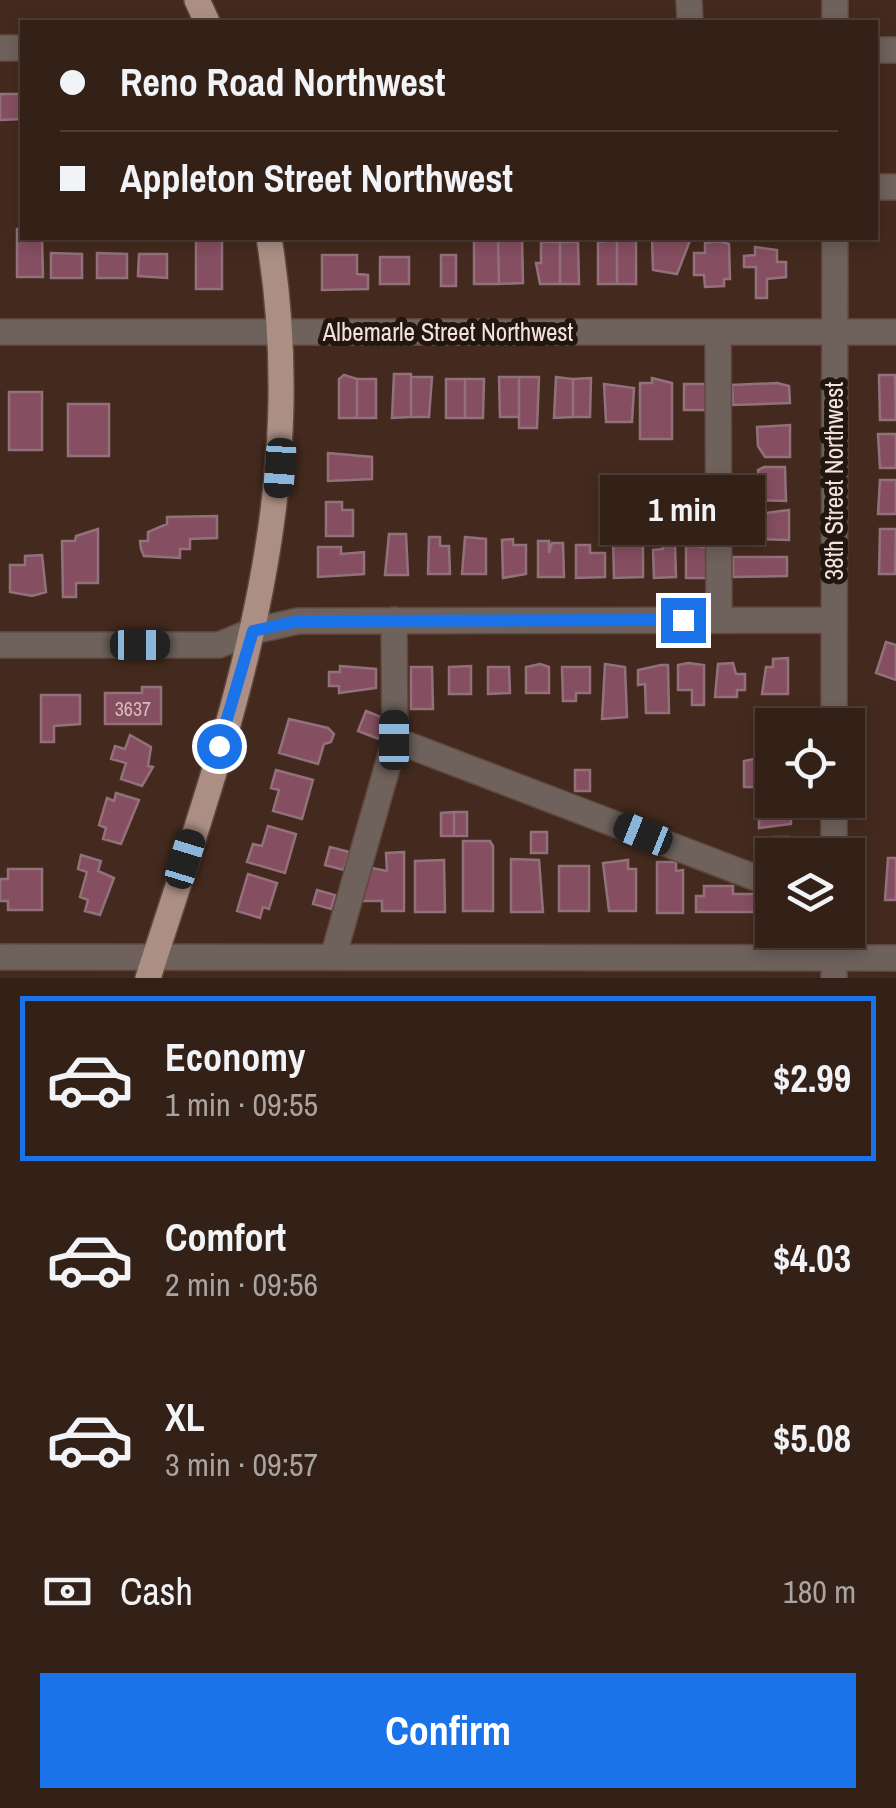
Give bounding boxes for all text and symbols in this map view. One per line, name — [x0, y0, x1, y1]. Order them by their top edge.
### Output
text: Reno Road Northwest — [120, 57, 445, 108]
text: Appleton Street Northwest — [120, 153, 513, 204]
street label: Albemarle Street Northwest — [322, 315, 574, 349]
street label: 38th Street Northwest — [817, 382, 851, 580]
car — [263, 437, 297, 499]
callout: 1 min — [600, 475, 766, 545]
text: 1 min — [648, 488, 717, 531]
route end — [661, 598, 706, 643]
car — [110, 630, 170, 660]
house number: 3637 — [115, 695, 151, 722]
map controls — [755, 708, 865, 948]
button: locate — [755, 708, 865, 818]
car — [379, 710, 409, 770]
route start — [197, 724, 242, 769]
car — [610, 809, 676, 859]
car — [162, 826, 208, 892]
button: layers — [755, 838, 865, 948]
text: Economy — [165, 1032, 305, 1083]
icon: car — [45, 1034, 135, 1124]
text: $2.99 — [773, 1053, 851, 1104]
text: 1 min · 09:55 — [165, 1083, 318, 1126]
text: Comfort — [165, 1212, 286, 1263]
icon: car — [45, 1214, 135, 1304]
text: $4.03 — [773, 1233, 851, 1284]
text: 2 min · 09:56 — [165, 1263, 318, 1306]
text: XL — [165, 1392, 205, 1443]
icon: car — [45, 1394, 135, 1484]
text: $5.08 — [773, 1413, 851, 1464]
text: 3 min · 09:57 — [165, 1443, 318, 1486]
icon: cash — [40, 1564, 95, 1619]
text: Cash — [120, 1566, 193, 1617]
text: 180 m — [783, 1570, 856, 1613]
button: Confirm — [40, 1673, 856, 1788]

